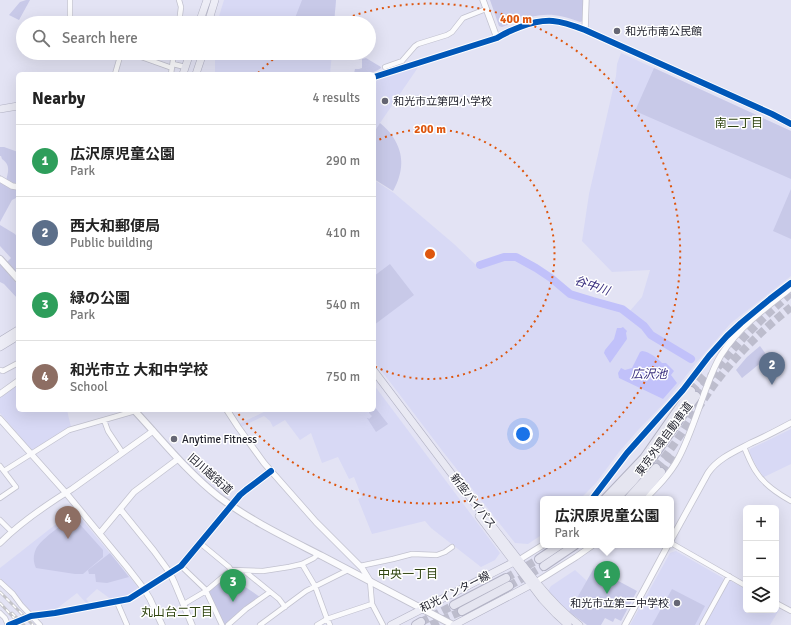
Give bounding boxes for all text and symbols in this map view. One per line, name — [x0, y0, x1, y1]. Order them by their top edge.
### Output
text: 400 m — [500, 12, 532, 27]
search box — [16, 16, 376, 60]
place label: 和光市南公民館 — [625, 25, 702, 38]
marker: 和光市南公民館 — [612, 26, 622, 36]
icon: search — [30, 27, 52, 49]
text: Search here — [62, 29, 138, 47]
text: Nearby — [32, 88, 85, 109]
text: 4 results — [312, 90, 360, 106]
place label: 和光市立第四小学校 — [393, 95, 492, 108]
marker: 和光市立第四小学校 — [380, 96, 390, 106]
district label: 南二丁目 — [715, 116, 763, 131]
text: 200 m — [414, 122, 446, 137]
text: 広沢原児童公園 — [70, 145, 175, 163]
text: 1 — [41, 153, 49, 169]
text: 290 m — [326, 153, 360, 169]
text: Park — [70, 163, 95, 179]
text: 西大和郵便局 — [70, 217, 160, 235]
text: 2 — [41, 225, 49, 241]
text: 410 m — [326, 225, 360, 241]
text: Public building — [70, 235, 153, 251]
centre of rings — [423, 247, 437, 261]
water label: 谷中川 — [573, 273, 613, 300]
text: 緑の公園 — [70, 289, 130, 307]
text: 3 — [41, 297, 49, 313]
text: 540 m — [326, 297, 360, 313]
text: Park — [70, 307, 95, 323]
pin: 2 — [759, 352, 785, 385]
text: 和光市立 大和中学校 — [70, 361, 208, 379]
water label: 広沢池 — [631, 367, 668, 382]
text: 4 — [41, 369, 49, 385]
text: 750 m — [326, 369, 360, 385]
text: School — [70, 379, 108, 395]
street label: 東京外環自動車道 — [633, 400, 695, 478]
your location — [513, 424, 533, 444]
place label: Anytime Fitness — [182, 433, 257, 446]
marker: Anytime Fitness — [169, 434, 179, 444]
street label: 旧川越街道 — [185, 451, 235, 497]
street label: 新座バイパス — [448, 471, 498, 531]
popup — [540, 496, 674, 548]
map controls — [743, 505, 779, 613]
button: + — [743, 505, 779, 541]
pin: 4 — [55, 506, 81, 539]
text: 広沢原児童公園 — [554, 507, 660, 525]
text: Park — [554, 525, 579, 541]
button: − — [743, 541, 779, 577]
pin: 1 — [594, 561, 620, 594]
district label: 中央一丁目 — [378, 567, 438, 582]
pin: 3 — [220, 569, 246, 602]
street label: 和光インター線 — [418, 569, 492, 615]
button: layers — [743, 577, 779, 613]
place label: 和光市立第二中学校 — [570, 597, 669, 610]
marker: 和光市立第二中学校 — [672, 598, 682, 608]
district label: 丸山台二丁目 — [141, 605, 213, 620]

